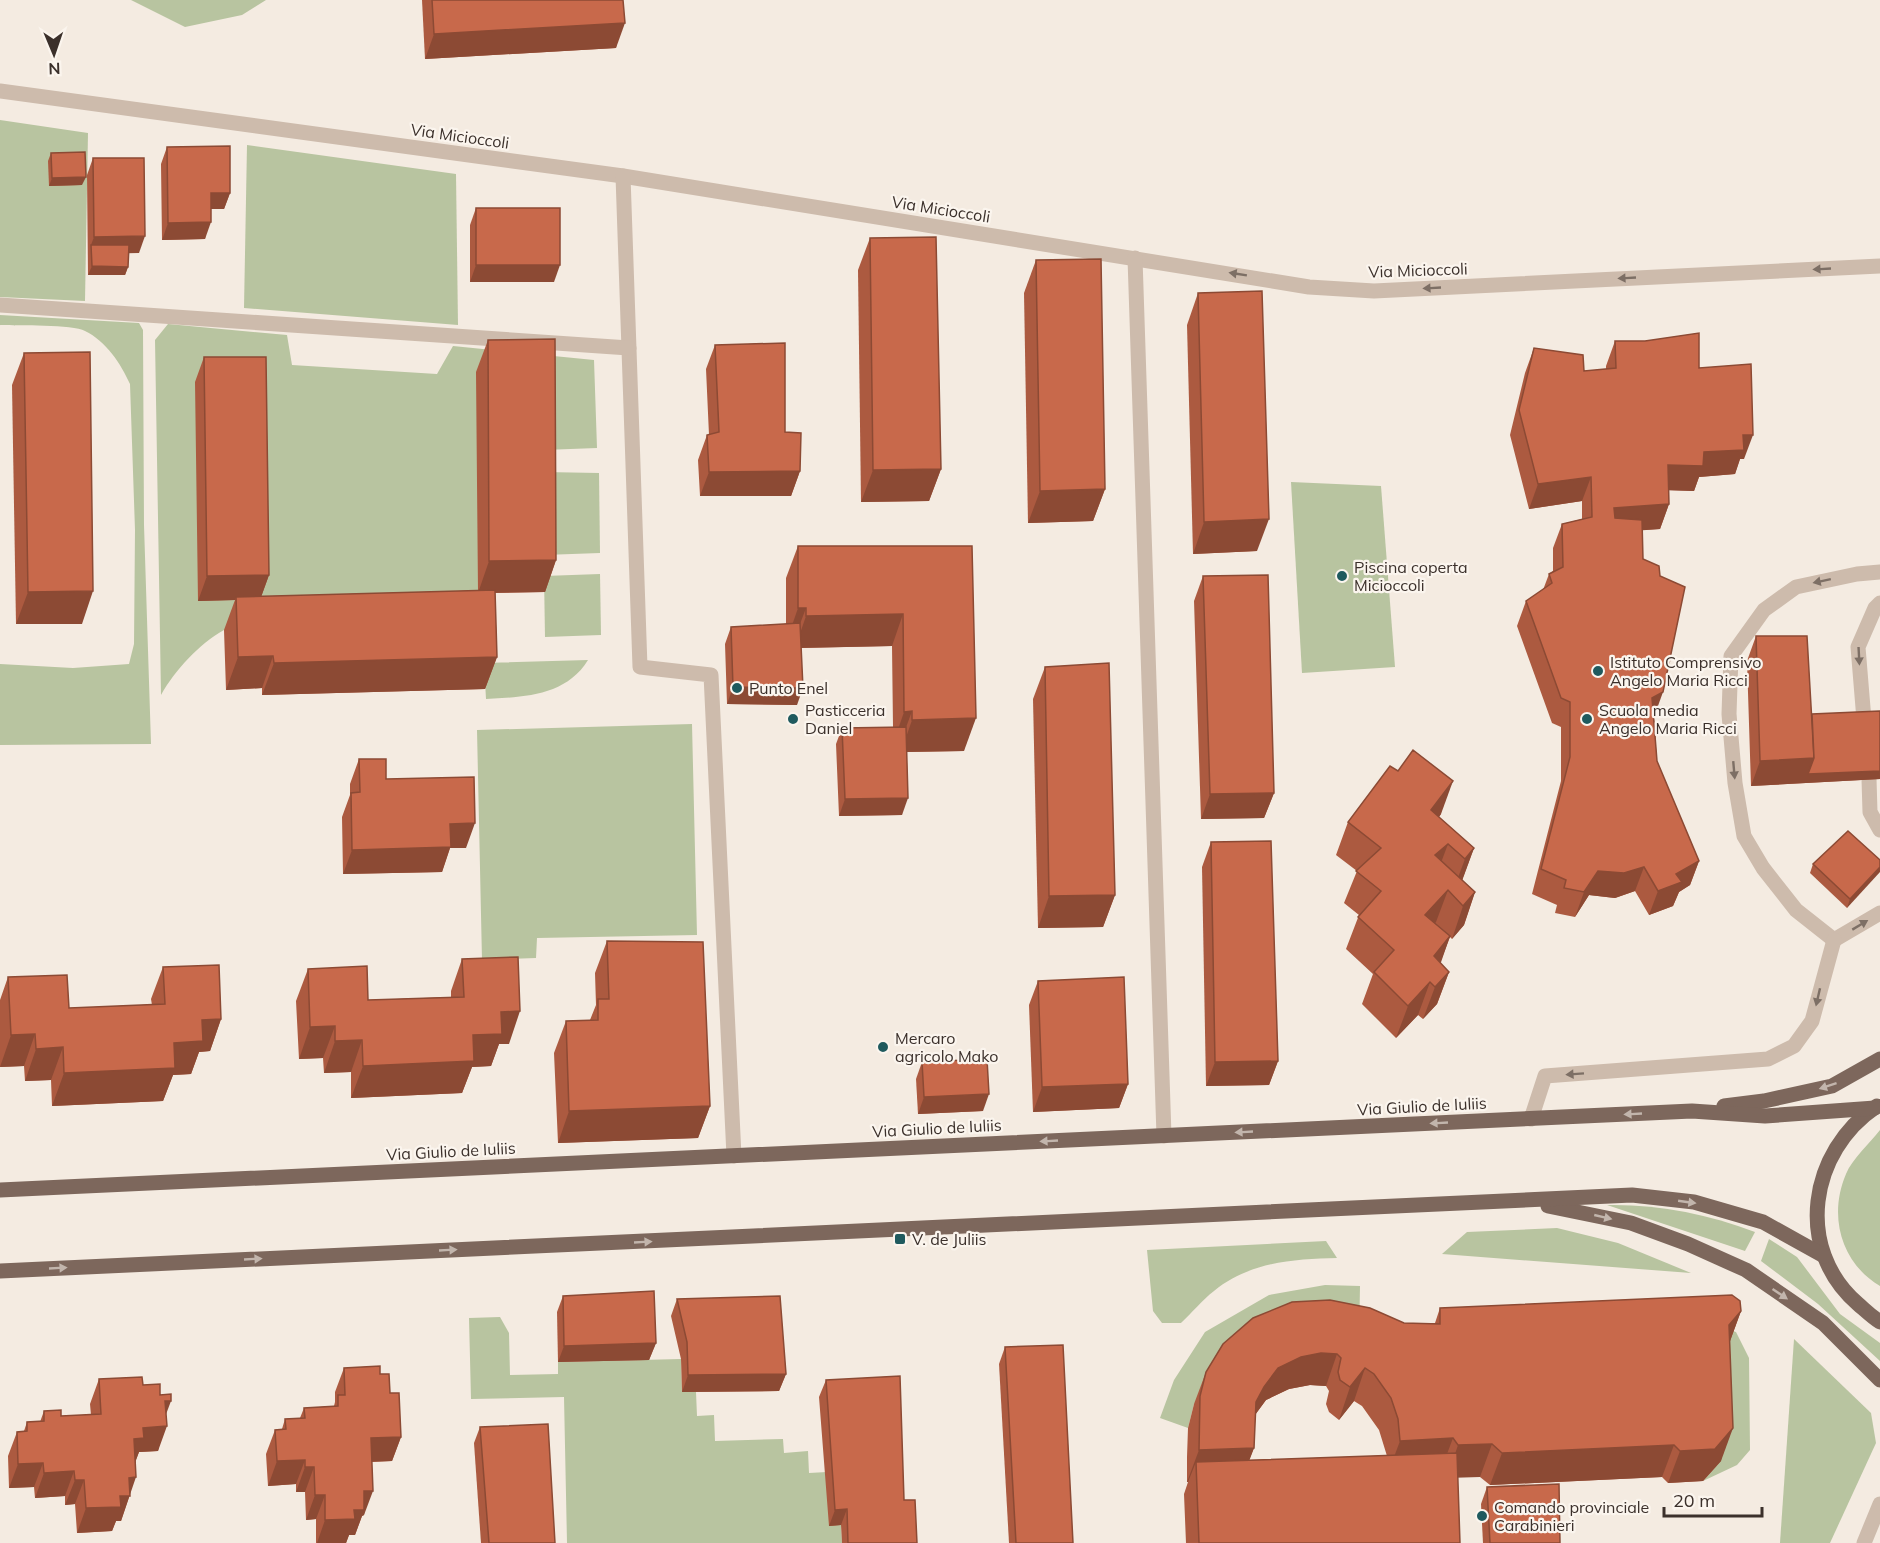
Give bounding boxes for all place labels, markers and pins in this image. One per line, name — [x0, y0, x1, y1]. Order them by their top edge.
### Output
place label: Piscina coperta Micioccoli — [1354, 557, 1468, 595]
marker: Piscina coperta Micioccoli — [1335, 569, 1349, 583]
place label: Istituto Comprensivo Angelo Maria Ricci — [1610, 652, 1761, 690]
marker: Istituto Comprensivo Angelo Maria Ricci — [1591, 664, 1605, 678]
place label: Punto Enel — [749, 678, 828, 698]
marker: Punto Enel — [730, 681, 744, 695]
place label: Pasticceria Daniel — [805, 700, 885, 738]
place label: Scuola media Angelo Maria Ricci — [1599, 700, 1737, 738]
marker: Pasticceria Daniel — [786, 712, 800, 726]
marker: Scuola media Angelo Maria Ricci — [1580, 712, 1594, 726]
place label: Mercaro agricolo Mako — [895, 1028, 998, 1066]
marker: Mercaro agricolo Mako — [876, 1040, 890, 1054]
place label: V. de Juliis — [912, 1229, 987, 1249]
marker: V. de Juliis — [893, 1232, 907, 1246]
place label: Comando provinciale Carabinieri — [1494, 1497, 1649, 1535]
marker: Comando provinciale Carabinieri — [1475, 1509, 1489, 1523]

